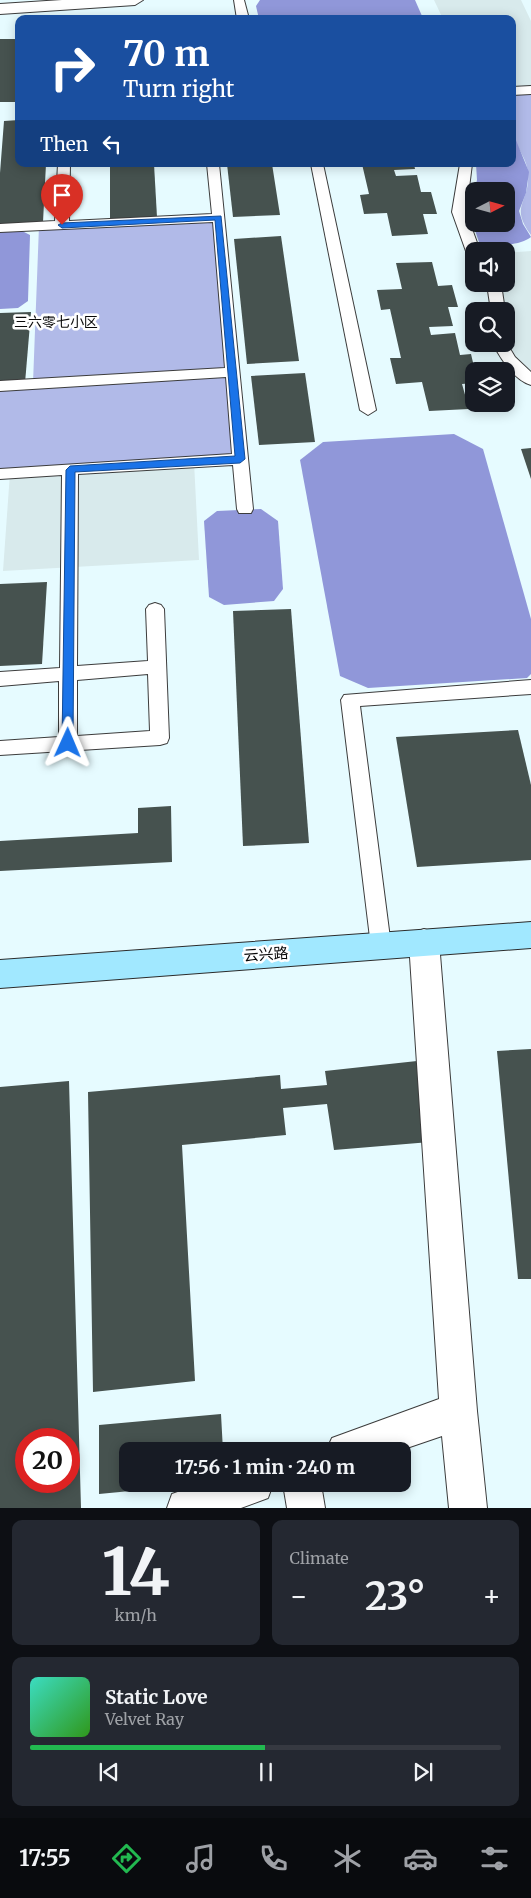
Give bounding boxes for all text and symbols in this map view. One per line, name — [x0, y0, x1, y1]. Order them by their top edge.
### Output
text: 70 m — [123, 32, 210, 76]
icon: right — [40, 35, 105, 100]
text: Turn right — [123, 75, 234, 103]
icon: left — [98, 130, 126, 158]
text: Then — [40, 132, 88, 156]
pin — [41, 174, 83, 225]
icon: arrive — [48, 181, 76, 209]
north arrow — [465, 182, 515, 232]
map controls — [465, 182, 515, 412]
button: sound — [465, 242, 515, 292]
button: search — [465, 302, 515, 352]
district label: 三六零七小区 — [14, 313, 98, 331]
button: layers — [465, 362, 515, 412]
position arrow — [41, 716, 93, 768]
street label: 云兴路 — [243, 943, 289, 965]
speed limit sign: 20 — [15, 1428, 80, 1493]
text: 17:56 · 1 min · 240 m — [175, 1455, 355, 1479]
text: 14 — [102, 1531, 170, 1613]
text: Climate — [290, 1548, 349, 1568]
text: 23° — [365, 1573, 425, 1620]
text: − — [290, 1578, 308, 1614]
text: + — [482, 1578, 501, 1614]
text: km/h — [115, 1605, 157, 1625]
text: Static Love — [105, 1685, 208, 1709]
text: Velvet Ray — [105, 1709, 184, 1729]
icon: previous — [95, 1758, 123, 1786]
icon: pause — [252, 1758, 280, 1786]
icon: next — [409, 1758, 437, 1786]
icon: directions — [109, 1841, 144, 1876]
icon: music — [183, 1841, 218, 1876]
icon: phone — [256, 1841, 291, 1876]
icon: climate — [330, 1841, 365, 1876]
icon: car — [403, 1841, 438, 1876]
icon: filters — [477, 1841, 512, 1876]
text: 17:55 — [19, 1844, 71, 1872]

